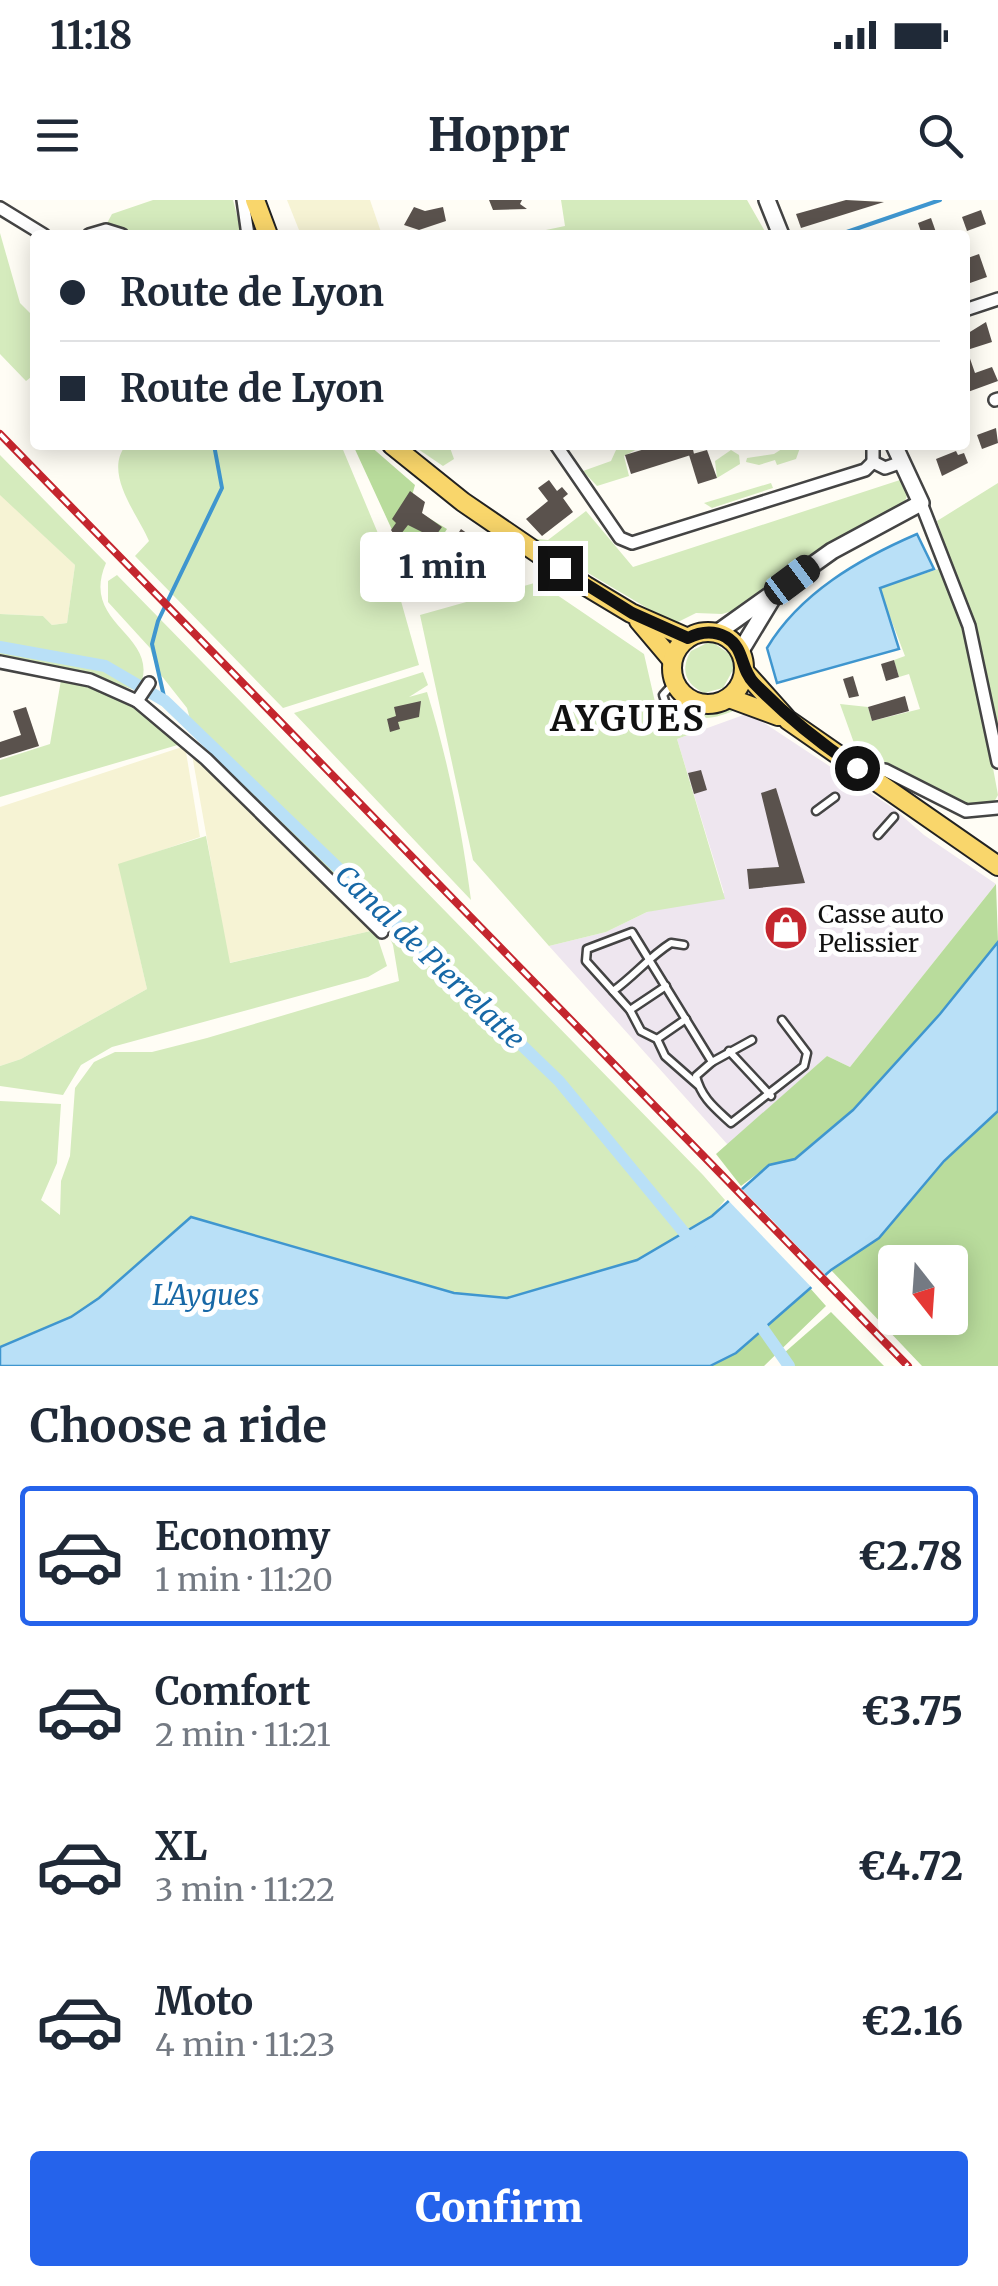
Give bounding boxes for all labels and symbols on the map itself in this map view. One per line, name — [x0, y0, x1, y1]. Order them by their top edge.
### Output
callout: 1 min — [360, 533, 525, 603]
route end — [538, 546, 583, 591]
car — [759, 550, 825, 610]
district label: AYGUES — [549, 697, 706, 741]
route start — [835, 746, 880, 791]
water label: Canal de Pierrelatte — [328, 857, 532, 1057]
place label: Casse auto Pelissier — [818, 898, 944, 959]
shop icon: Casse auto Pelissier — [763, 905, 809, 951]
north arrow — [878, 1245, 968, 1335]
water label: L'Aygues — [153, 1277, 259, 1313]

